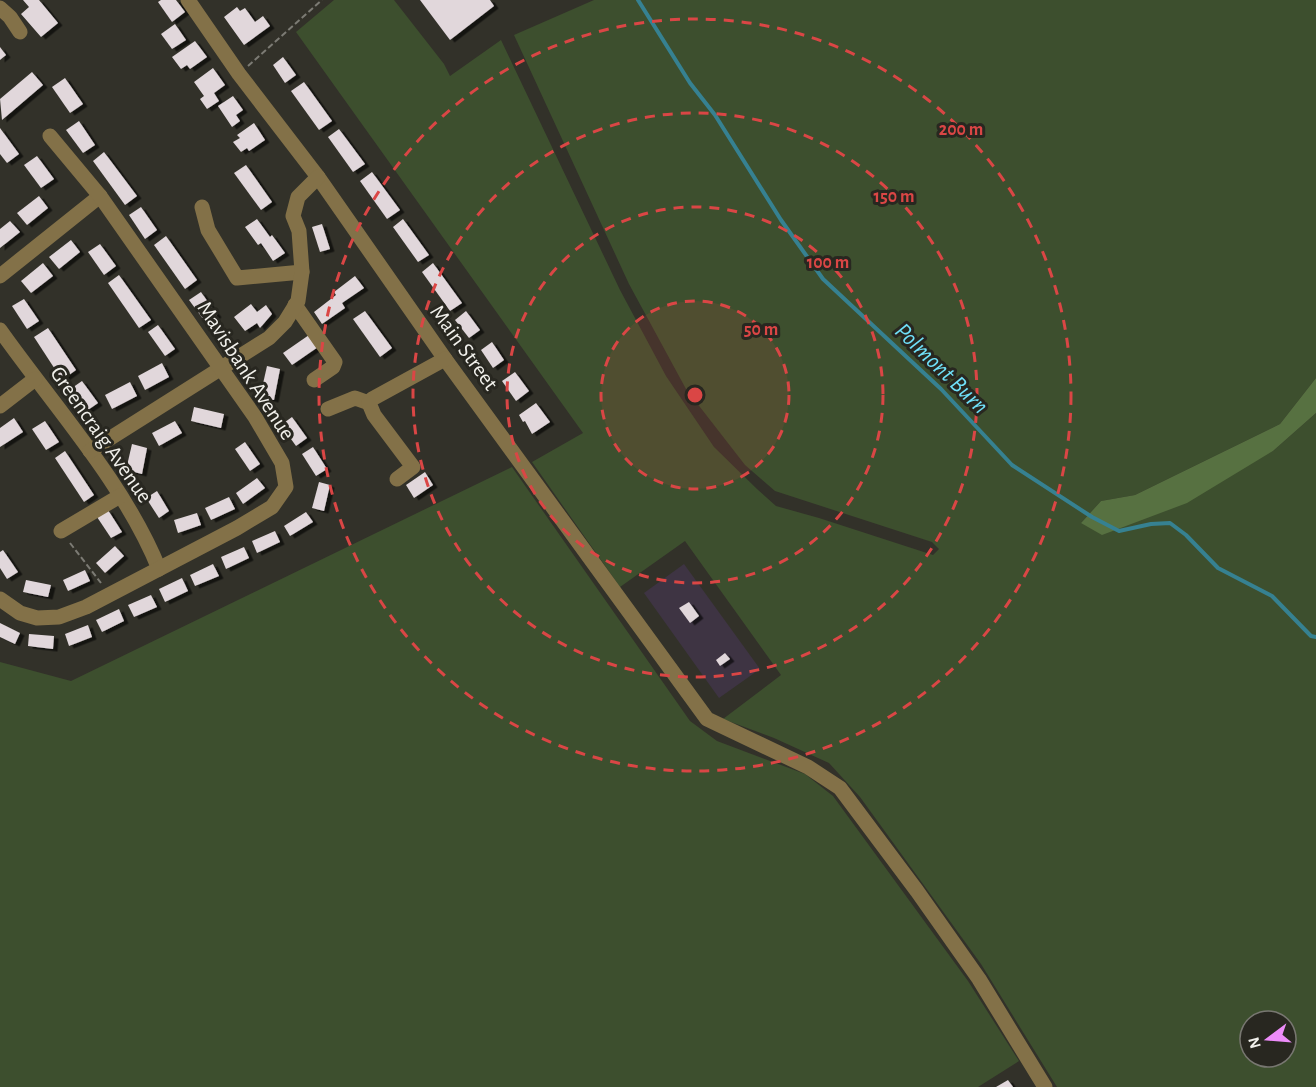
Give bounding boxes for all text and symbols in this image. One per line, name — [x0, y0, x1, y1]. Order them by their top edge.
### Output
text: 200 m — [939, 121, 983, 139]
text: 150 m — [874, 188, 914, 206]
text: 100 m — [807, 254, 849, 272]
street label: Mavisbank Avenue — [193, 297, 299, 444]
street label: Main Street — [426, 301, 502, 394]
water label: Polmont Burn — [890, 319, 992, 419]
text: 50 m — [744, 321, 778, 339]
street label: Greencraig Avenue — [46, 362, 156, 507]
centre of rings — [685, 385, 705, 405]
north arrow — [1238, 1009, 1298, 1069]
text: N — [1245, 1035, 1264, 1050]

